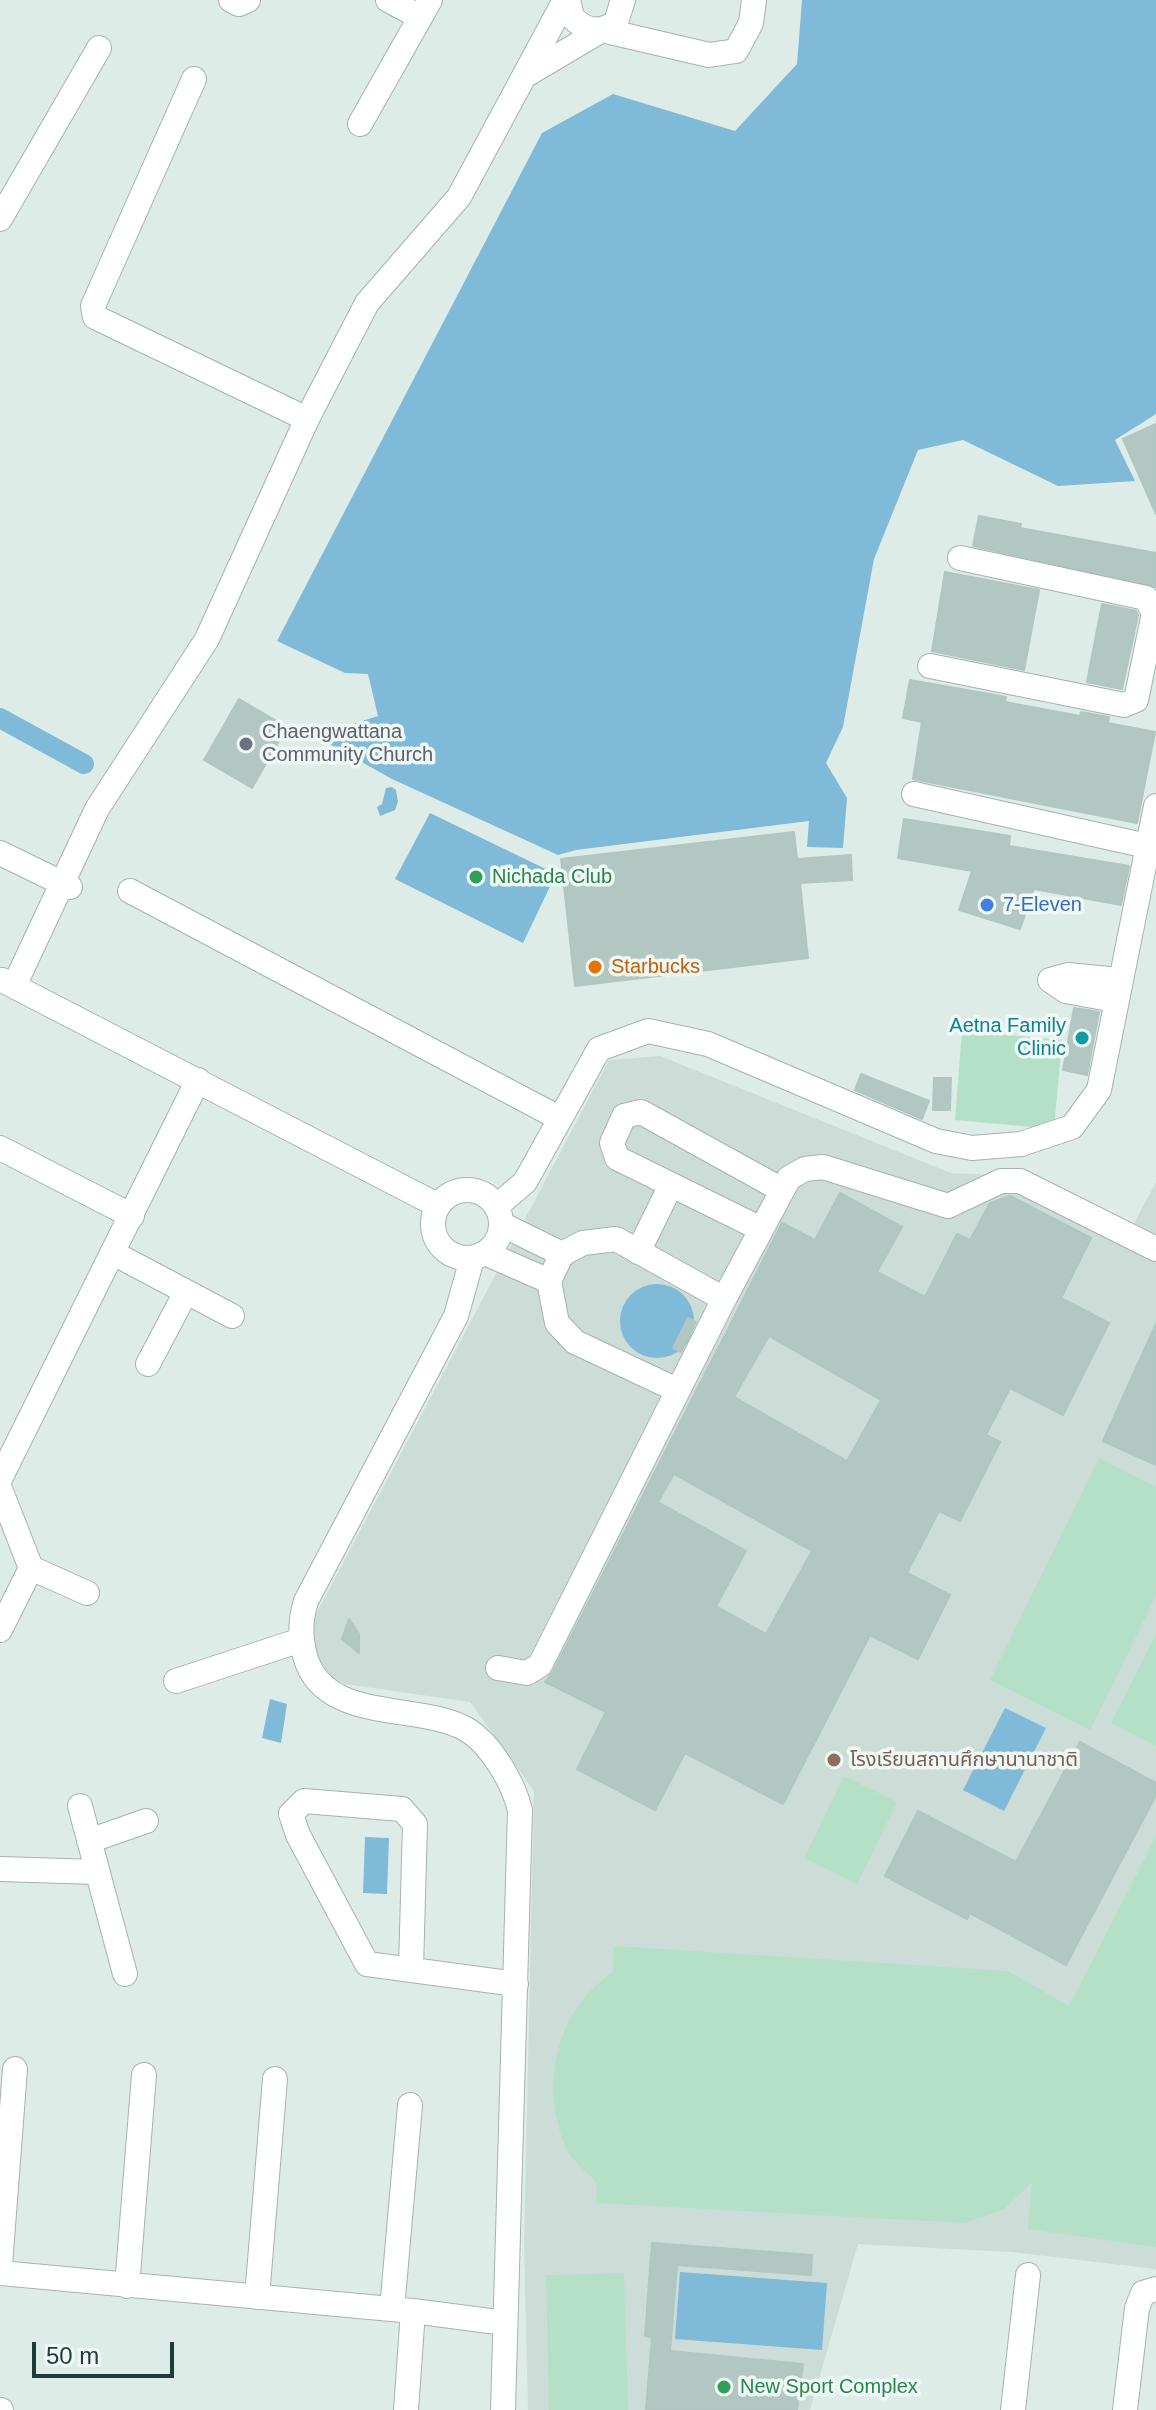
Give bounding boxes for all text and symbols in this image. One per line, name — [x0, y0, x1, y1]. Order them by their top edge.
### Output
place label: Chaengwattana Community Church — [262, 720, 433, 767]
marker: Chaengwattana Community Church — [237, 735, 255, 753]
place label: Nichada Club — [492, 865, 612, 889]
marker: Nichada Club — [467, 868, 485, 886]
place label: 7-Eleven — [1003, 893, 1082, 917]
marker: 7-Eleven — [978, 896, 996, 914]
place label: Starbucks — [611, 955, 700, 979]
marker: Starbucks — [586, 958, 604, 976]
place label: Aetna Family Clinic — [949, 1014, 1066, 1061]
marker: Aetna Family Clinic — [1073, 1029, 1091, 1047]
place label: โรงเรียนสถานศึกษานานาชาติ — [850, 1748, 1078, 1772]
marker: โรงเรียนสถานศึกษานานาชาติ — [825, 1751, 843, 1769]
scale bar — [36, 2326, 178, 2376]
text: 50 m — [46, 2342, 99, 2369]
place label: New Sport Complex — [740, 2375, 918, 2399]
marker: New Sport Complex — [715, 2378, 733, 2396]

